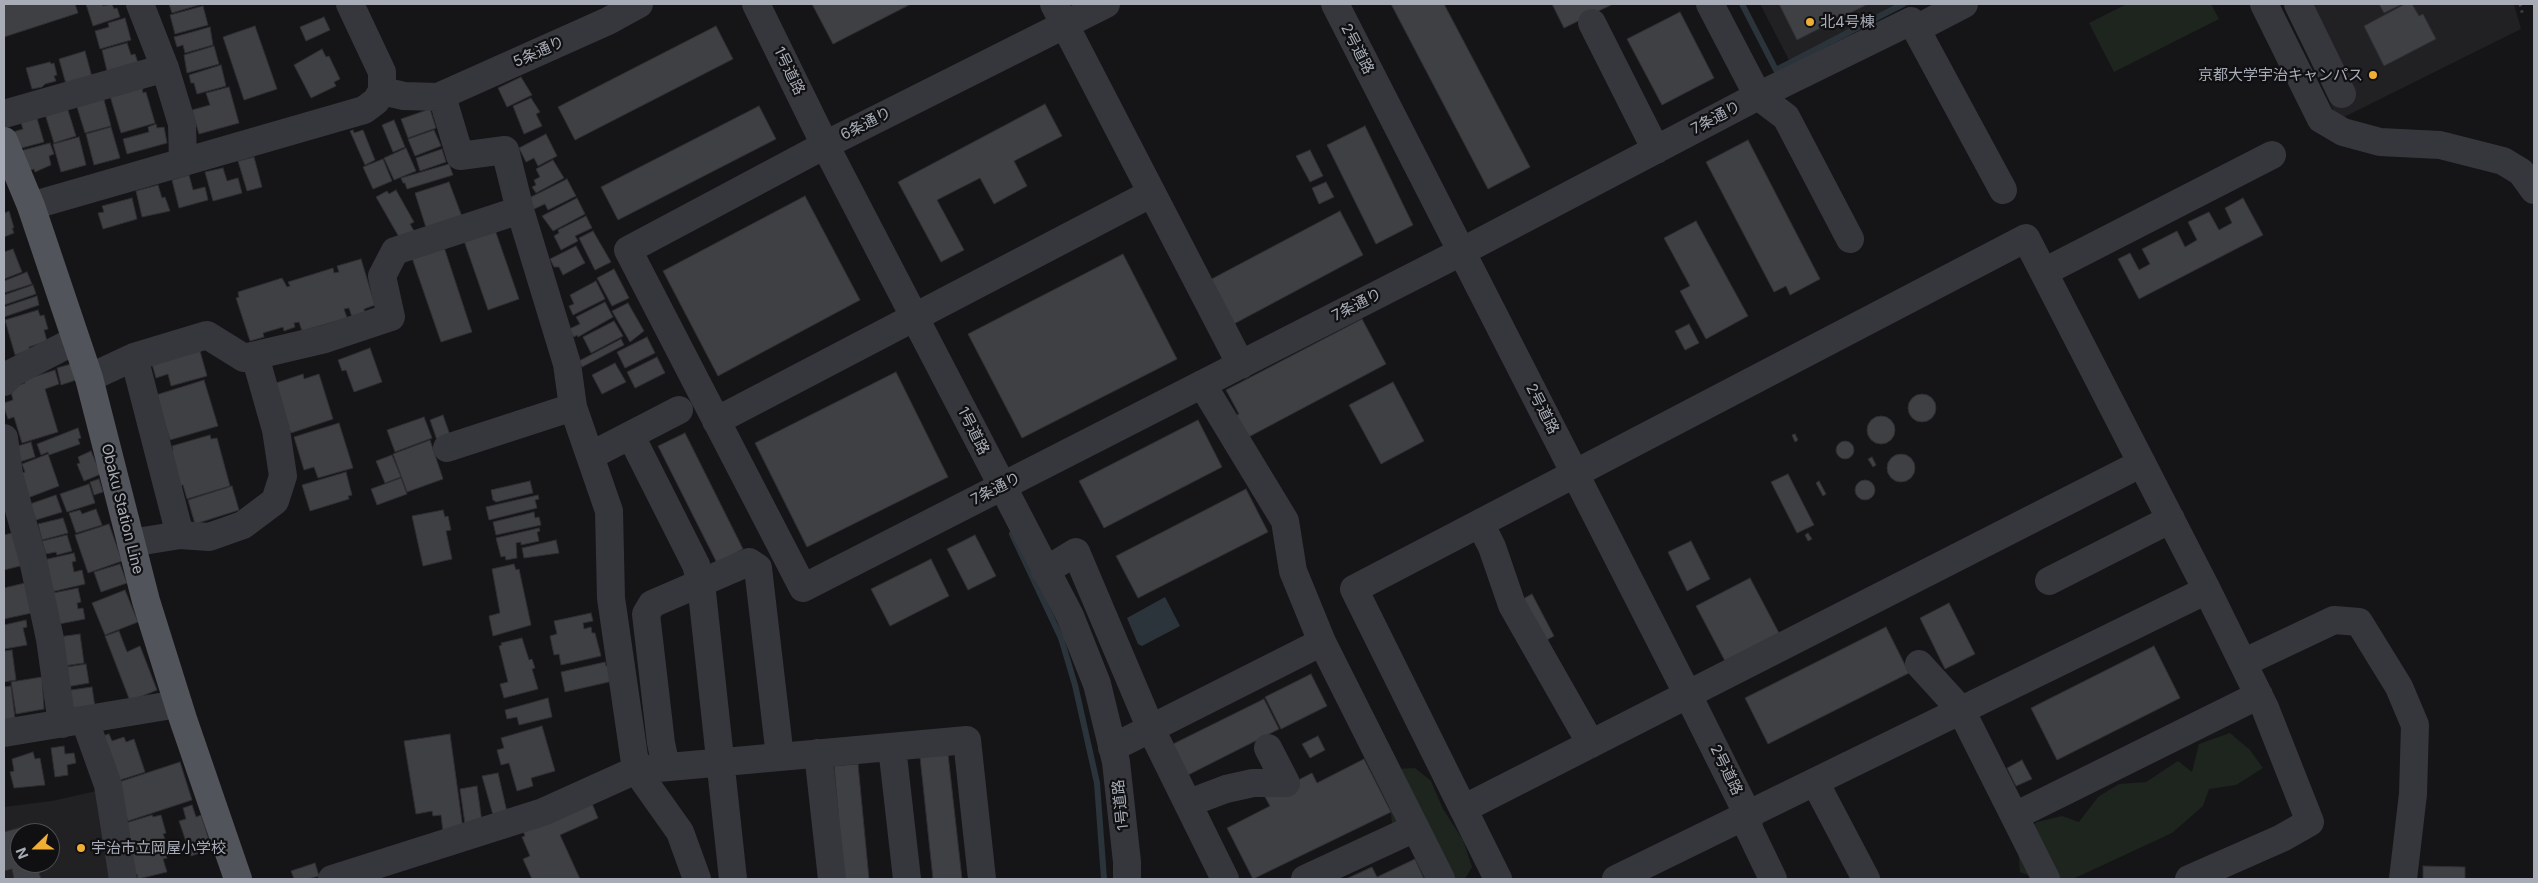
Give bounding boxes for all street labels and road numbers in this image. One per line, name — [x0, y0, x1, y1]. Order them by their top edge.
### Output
street label: 2号道路 — [1337, 21, 1377, 77]
street label: 5条通り — [511, 33, 567, 71]
street label: 1号道路 — [770, 44, 808, 98]
street label: 7条通り — [1688, 97, 1744, 139]
street label: 6条通り — [838, 104, 894, 144]
street label: 7条通り — [1329, 285, 1385, 325]
street label: 2号道路 — [1522, 381, 1562, 437]
street label: 1号道路 — [953, 404, 993, 458]
street label: Obaku Station Line — [97, 442, 147, 576]
street label: 7条通り — [968, 469, 1024, 509]
street label: 2号道路 — [1706, 742, 1746, 798]
street label: 1号道路 — [1109, 779, 1133, 831]

